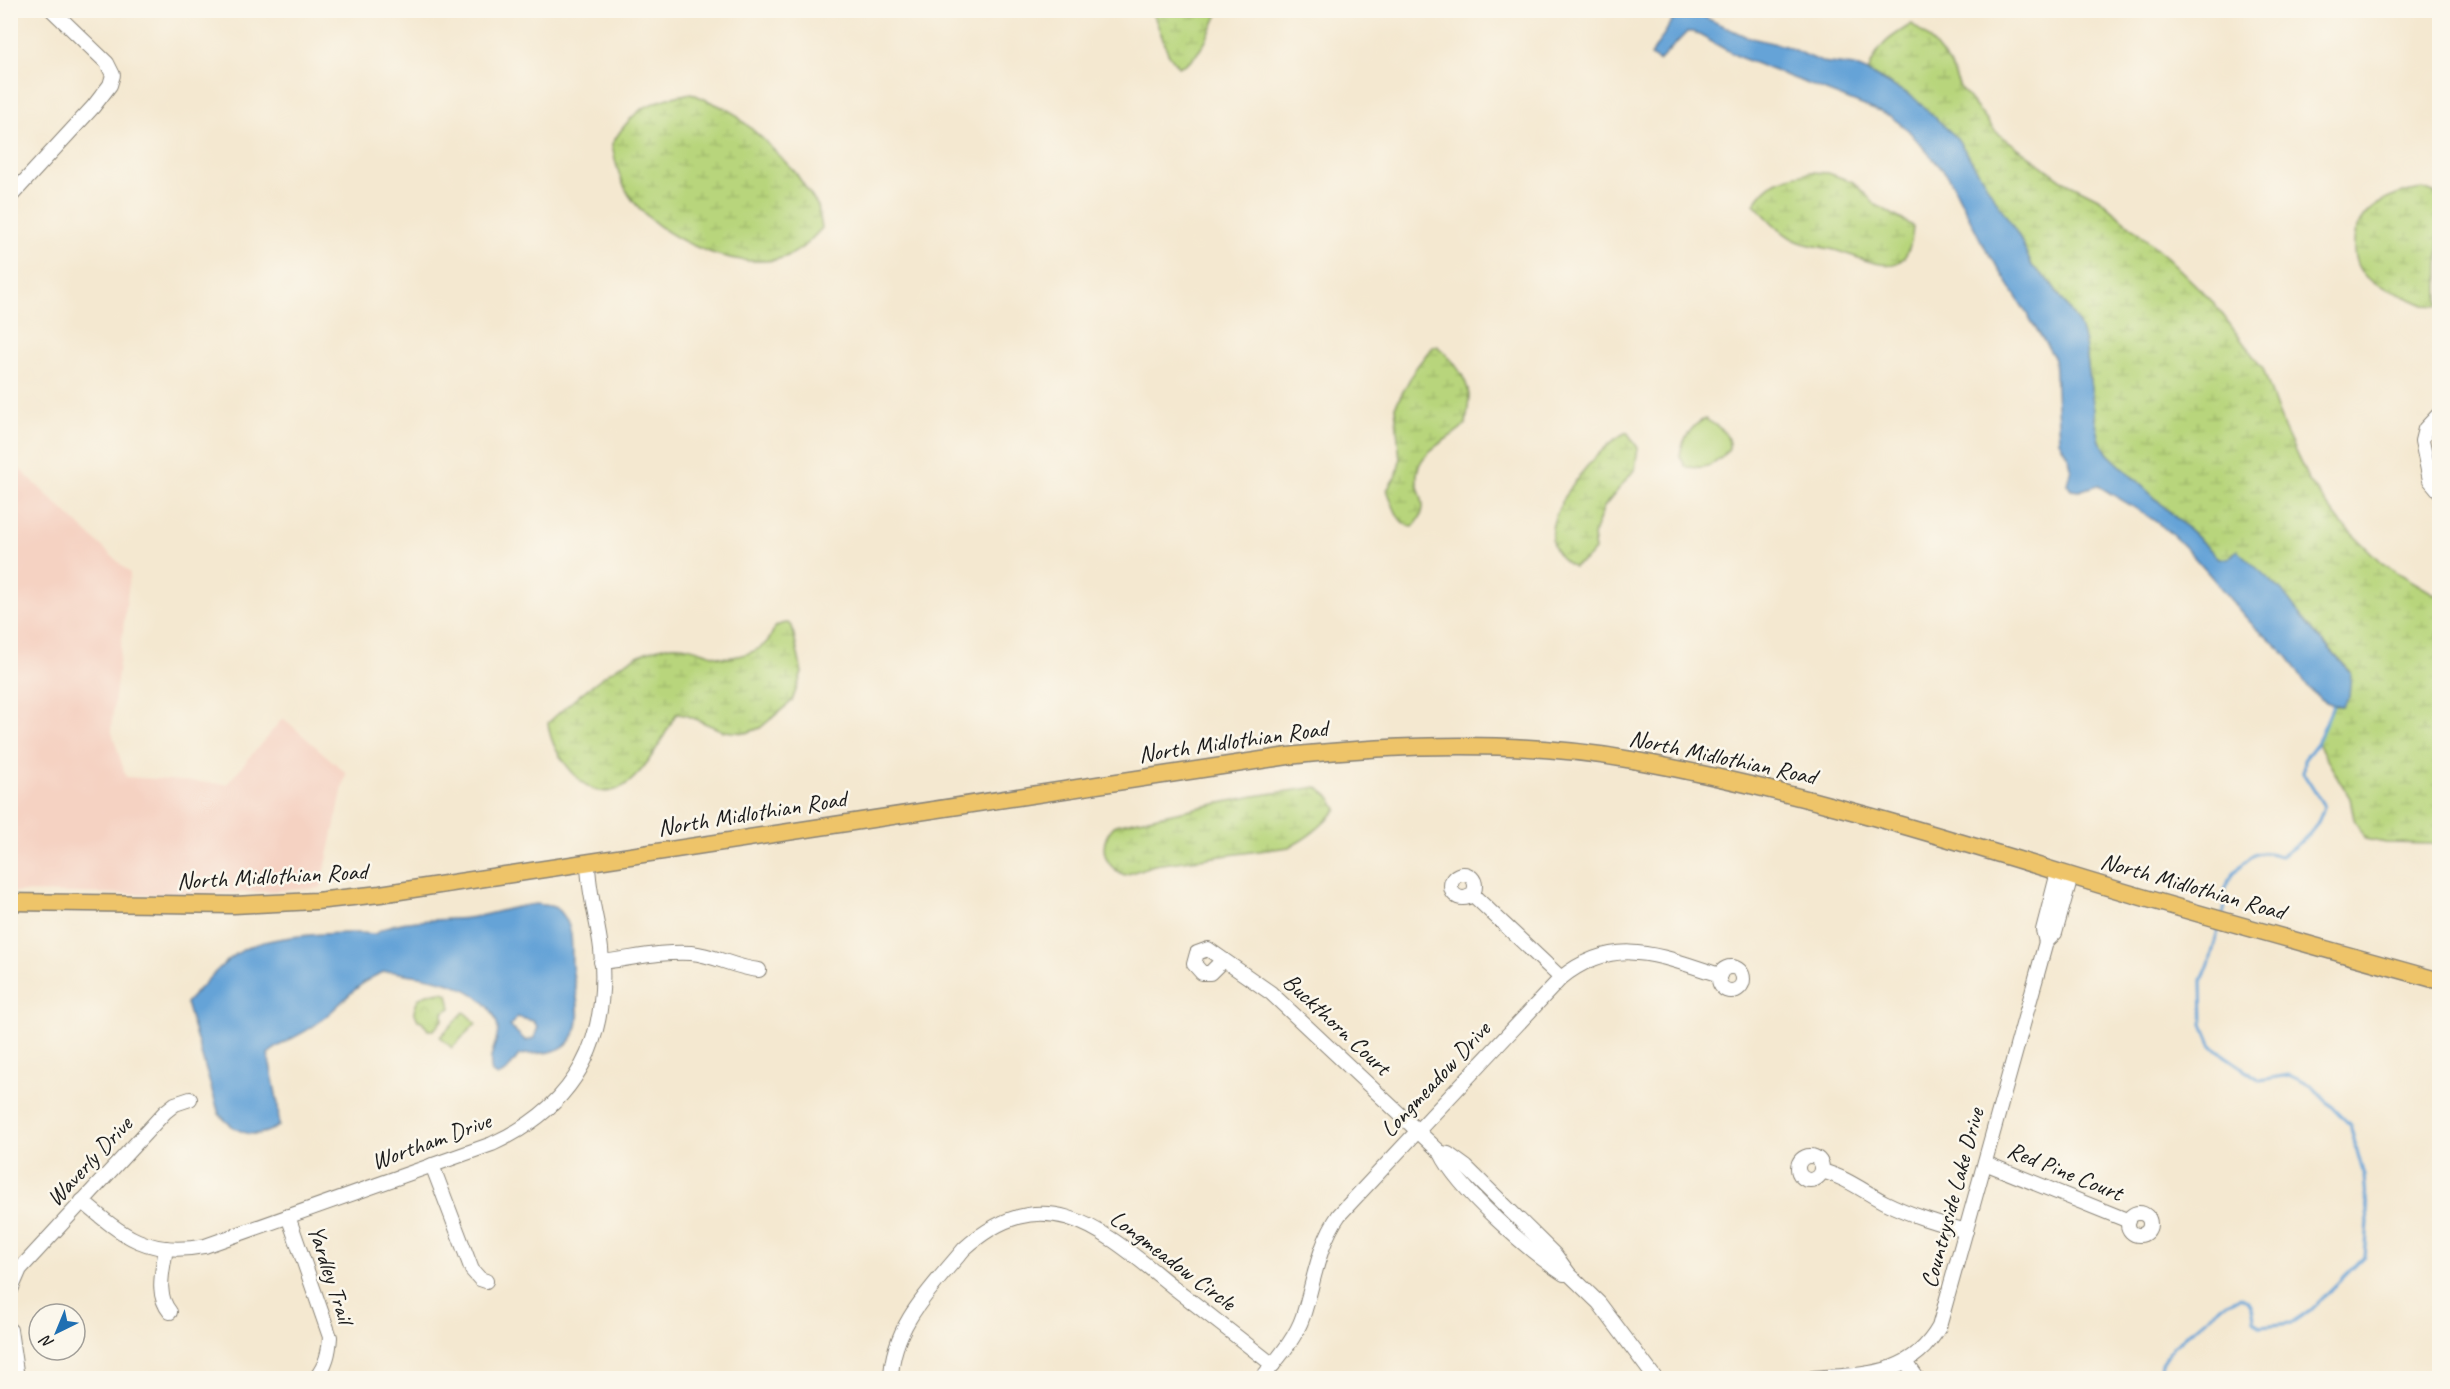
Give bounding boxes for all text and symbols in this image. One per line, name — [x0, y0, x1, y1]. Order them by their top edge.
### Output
street label: North Midlothian Road — [1136, 712, 1333, 769]
street label: North Midlothian Road — [1627, 723, 1823, 792]
street label: North Midlothian Road — [655, 783, 852, 843]
street label: North Midlothian Road — [2097, 845, 2292, 928]
street label: North Midlothian Road — [176, 856, 372, 896]
street label: Buckthorn Court — [1277, 966, 1399, 1083]
street label: Longmeadow Drive — [1374, 1013, 1498, 1143]
street label: Countryside Lake Drive — [1914, 1103, 1991, 1291]
street label: Wortham Drive — [367, 1105, 497, 1176]
street label: Waverly Drive — [40, 1108, 140, 1212]
street label: Red Pine Court — [2003, 1134, 2129, 1208]
street label: Longmeadow Circle — [1104, 1203, 1244, 1318]
street label: Yardley Trail — [301, 1221, 362, 1331]
north arrow — [27, 1302, 87, 1362]
text: N — [35, 1329, 58, 1353]

